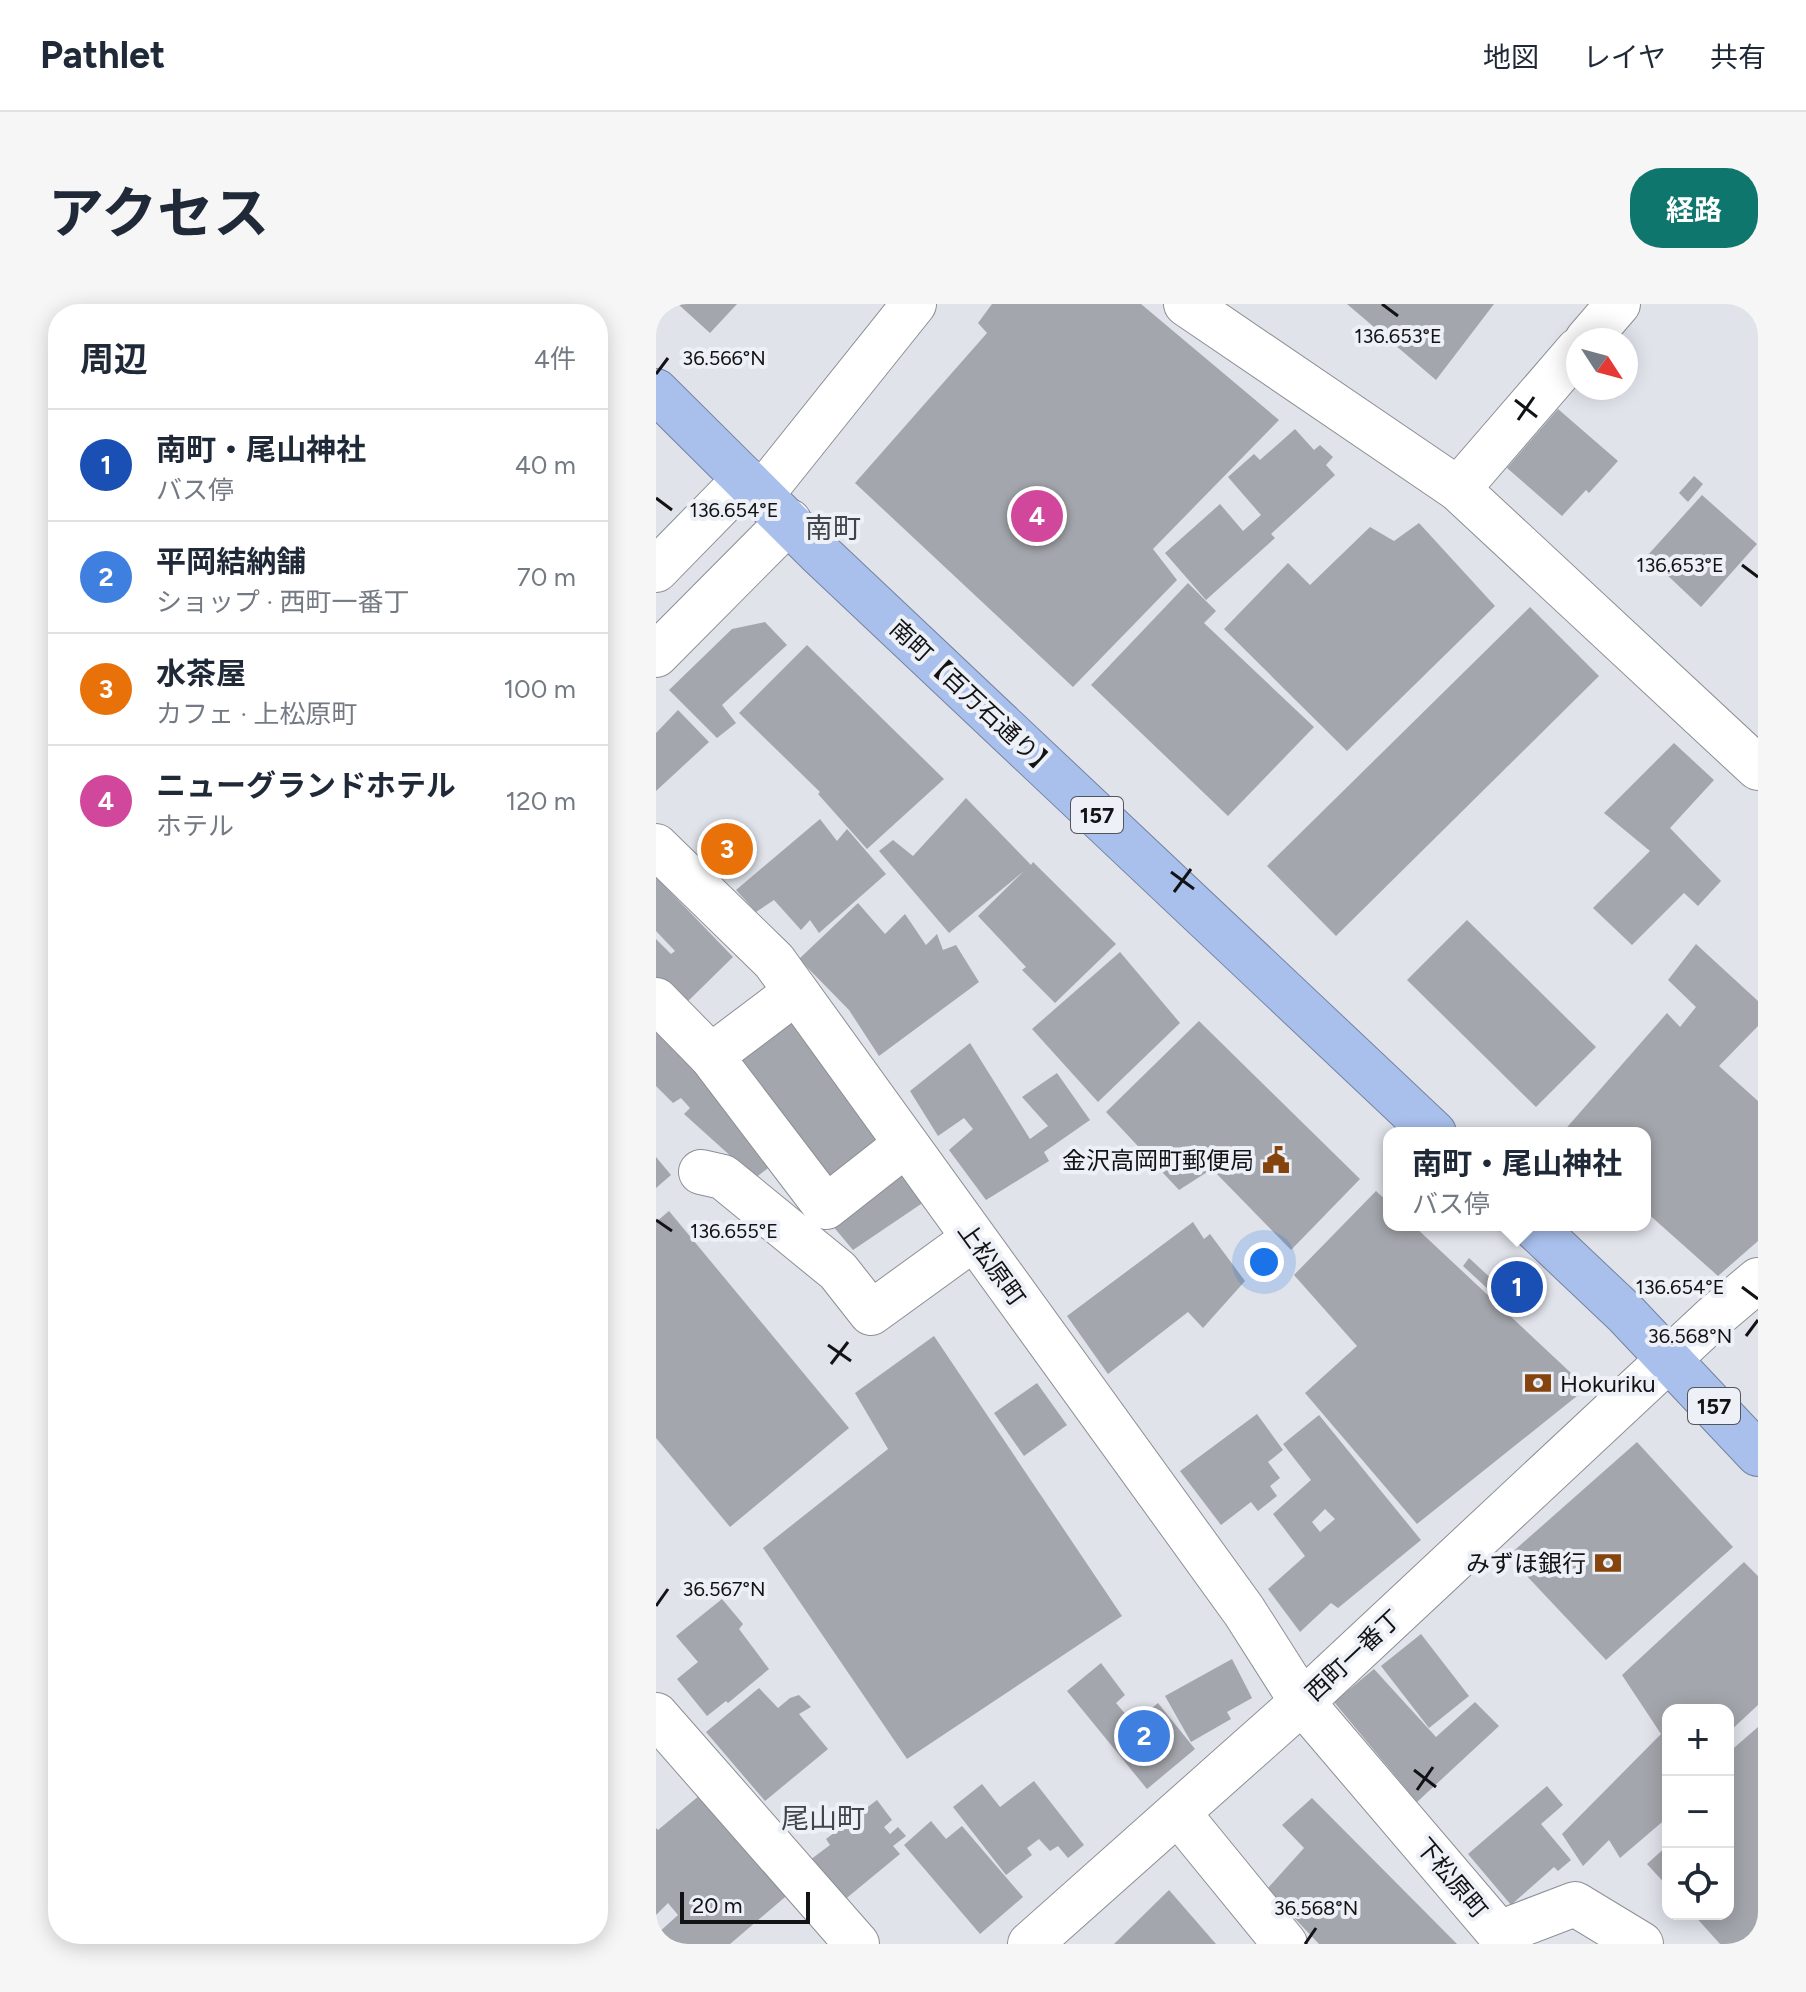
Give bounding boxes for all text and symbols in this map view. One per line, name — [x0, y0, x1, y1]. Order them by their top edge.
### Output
text: Pathlet — [40, 32, 165, 78]
text: 地図 — [1483, 40, 1539, 74]
text: レイヤ — [1583, 40, 1666, 74]
text: 共有 — [1710, 40, 1766, 74]
button: 経路 — [1630, 168, 1758, 248]
text: アクセス — [48, 180, 269, 247]
text: 136.653°E — [1354, 324, 1442, 348]
north arrow — [1566, 328, 1638, 400]
text: 周辺 — [80, 339, 148, 380]
text: 4件 — [534, 343, 576, 375]
text: 36.566°N — [682, 346, 766, 370]
text: 南町・尾山神社 — [156, 431, 366, 468]
text: 1 — [101, 449, 111, 481]
text: 40 m — [515, 449, 576, 481]
text: バス停 — [156, 474, 234, 506]
pin: 4 — [1011, 486, 1063, 546]
text: 136.654°E — [689, 498, 779, 522]
district label: 南町 — [805, 511, 861, 545]
text: 平岡結納舗 — [156, 543, 306, 580]
text: 136.653°E — [1636, 553, 1724, 577]
text: 2 — [98, 561, 114, 593]
text: 70 m — [517, 561, 576, 593]
text: ショップ · 西町一番丁 — [156, 586, 409, 618]
street label: 南町【百万石通り】 — [884, 614, 1062, 782]
text: 水茶屋 — [156, 655, 246, 692]
text: 3 — [99, 673, 113, 705]
text: 100 m — [503, 673, 576, 705]
text: カフェ · 上松原町 — [156, 698, 357, 730]
text: ニューグランドホテル — [156, 767, 456, 804]
text: 4 — [98, 785, 114, 817]
text: 120 m — [506, 785, 576, 817]
road number: 157 — [1071, 797, 1123, 833]
text: ホテル — [156, 810, 234, 842]
pin: 3 — [701, 819, 753, 879]
popup — [1383, 1127, 1651, 1231]
public building icon: 金沢高岡町郵便局 — [1261, 1145, 1291, 1175]
text: 南町・尾山神社 — [1412, 1145, 1622, 1182]
place label: 金沢高岡町郵便局 — [1062, 1146, 1254, 1175]
text: バス停 — [1412, 1188, 1490, 1220]
street label: 上松原町 — [952, 1217, 1032, 1311]
text: 136.655°E — [690, 1219, 778, 1243]
your location — [1244, 1242, 1284, 1282]
pin: 1 — [1491, 1257, 1543, 1317]
text: 136.654°E — [1635, 1275, 1725, 1299]
text: 36.568°N — [1648, 1324, 1732, 1348]
bank icon: Hokuriku — [1523, 1368, 1553, 1398]
place label: Hokuriku — [1560, 1369, 1656, 1398]
road number: 157 — [1688, 1388, 1740, 1424]
bank icon: みずほ銀行 — [1593, 1548, 1623, 1578]
place label: みずほ銀行 — [1466, 1549, 1586, 1578]
text: 36.567°N — [683, 1577, 765, 1601]
street label: 西町一番丁 — [1299, 1603, 1407, 1707]
map controls — [1662, 1704, 1734, 1920]
button: + — [1662, 1704, 1734, 1776]
pin: 2 — [1118, 1706, 1170, 1766]
button: − — [1662, 1776, 1734, 1848]
district label: 尾山町 — [781, 1801, 865, 1835]
street label: 下松原町 — [1410, 1832, 1494, 1924]
button: locate — [1662, 1848, 1734, 1920]
scale bar — [680, 1888, 810, 1924]
text: 20 m — [692, 1892, 743, 1919]
text: 36.568°N — [1274, 1896, 1358, 1920]

